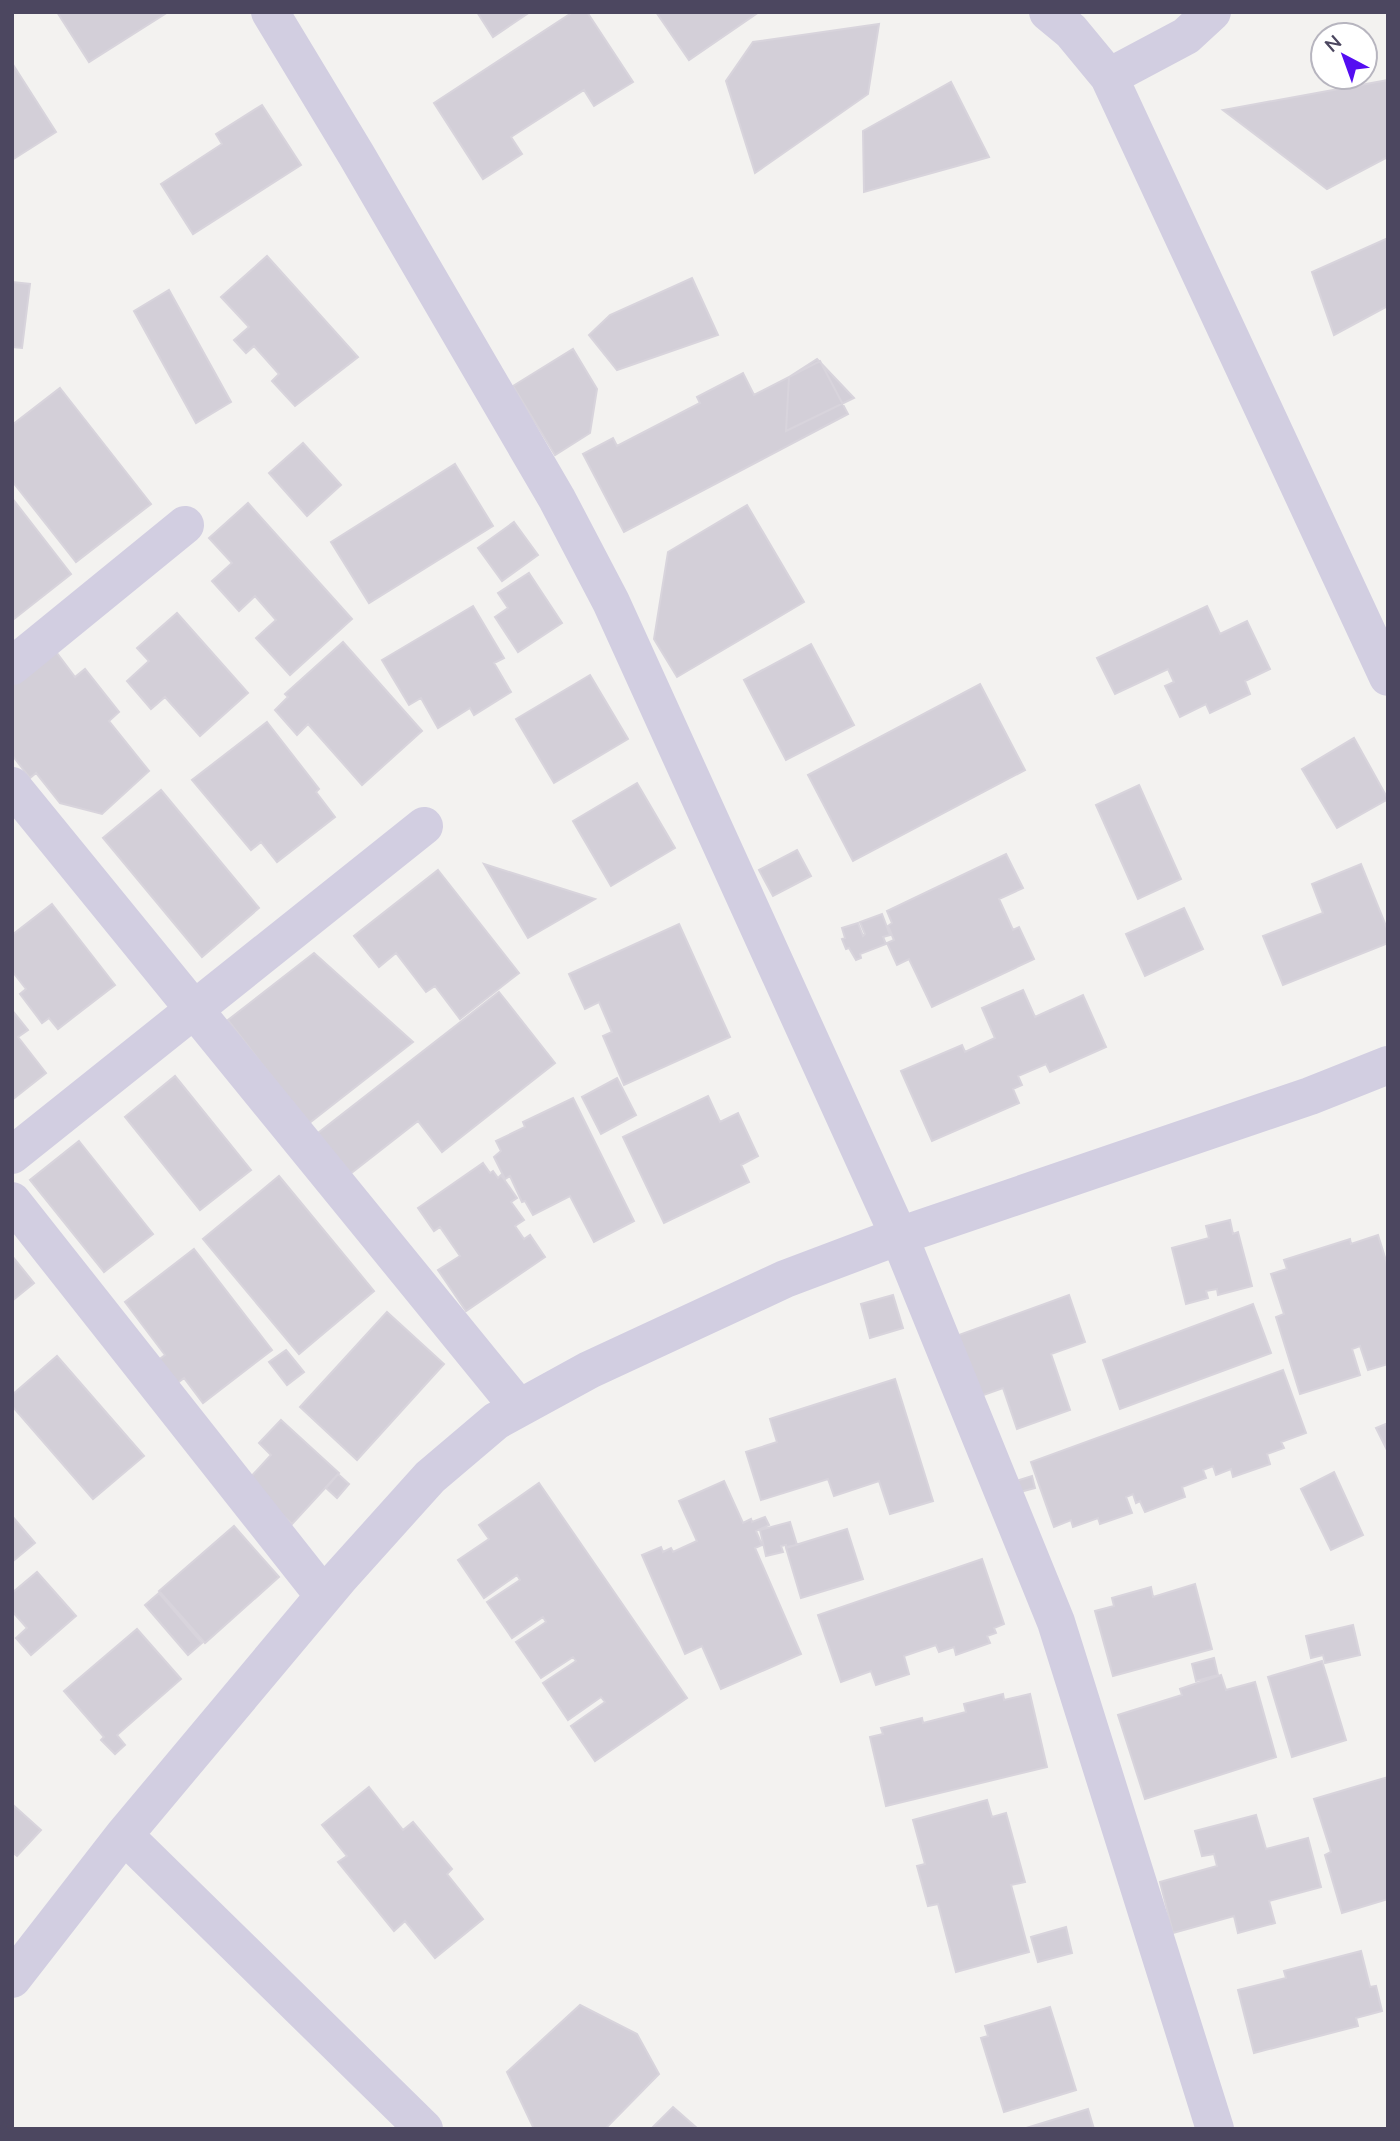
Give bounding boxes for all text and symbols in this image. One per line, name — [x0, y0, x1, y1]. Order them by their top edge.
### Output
north arrow — [1309, 21, 1379, 91]
text: N — [1320, 29, 1346, 57]

